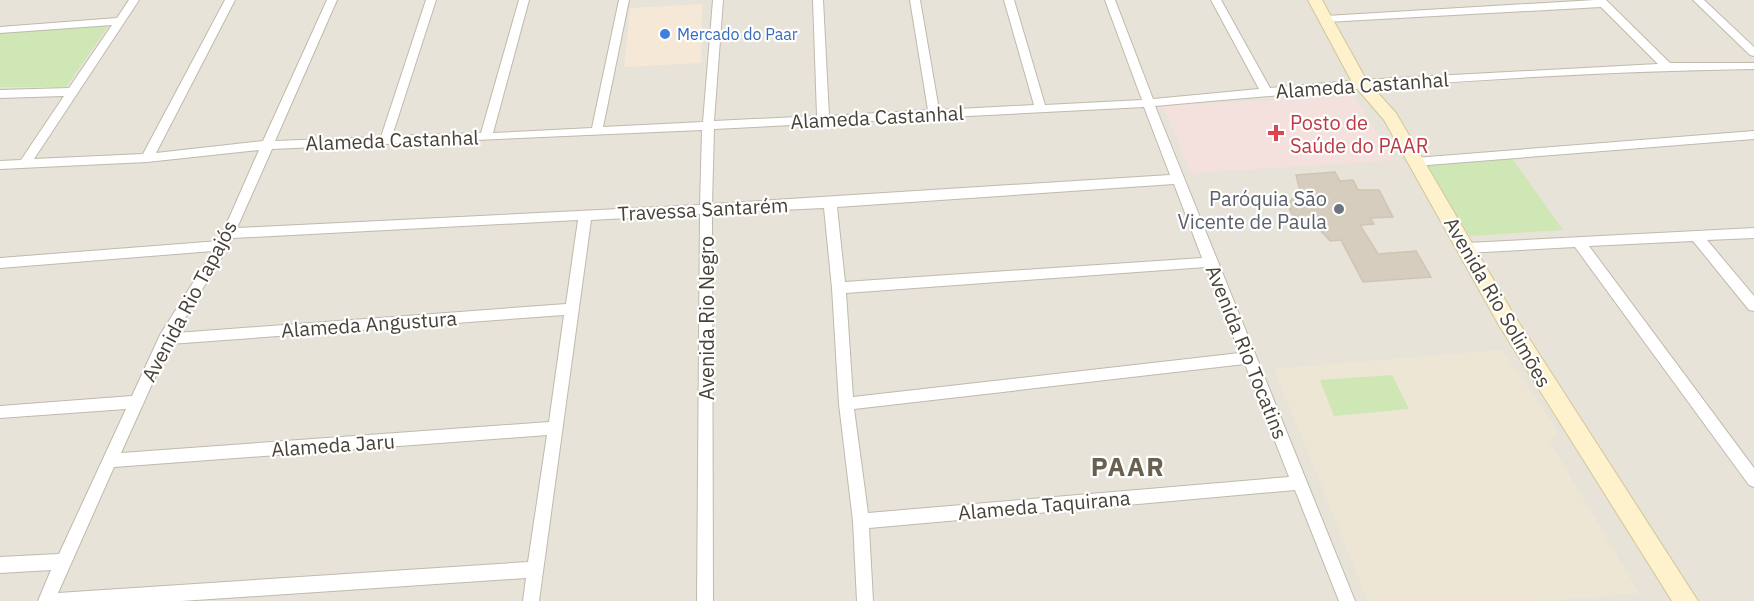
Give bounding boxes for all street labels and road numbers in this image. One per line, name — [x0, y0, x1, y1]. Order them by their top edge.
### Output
street label: Alameda Castanhal — [1274, 65, 1450, 105]
street label: Alameda Castanhal — [790, 99, 964, 135]
street label: Alameda Castanhal — [305, 123, 479, 157]
street label: Travessa Santarém — [617, 191, 789, 227]
street label: Avenida Rio Solimões — [1438, 212, 1558, 392]
street label: Avenida Rio Tapajós — [135, 216, 243, 386]
street label: Avenida Rio Negro — [693, 236, 720, 400]
street label: Avenida Rio Tocatins — [1200, 261, 1294, 443]
street label: Alameda Angustura — [280, 304, 458, 344]
street label: Alameda Jaru — [270, 427, 396, 463]
street label: Alameda Taquirana — [957, 484, 1132, 526]

